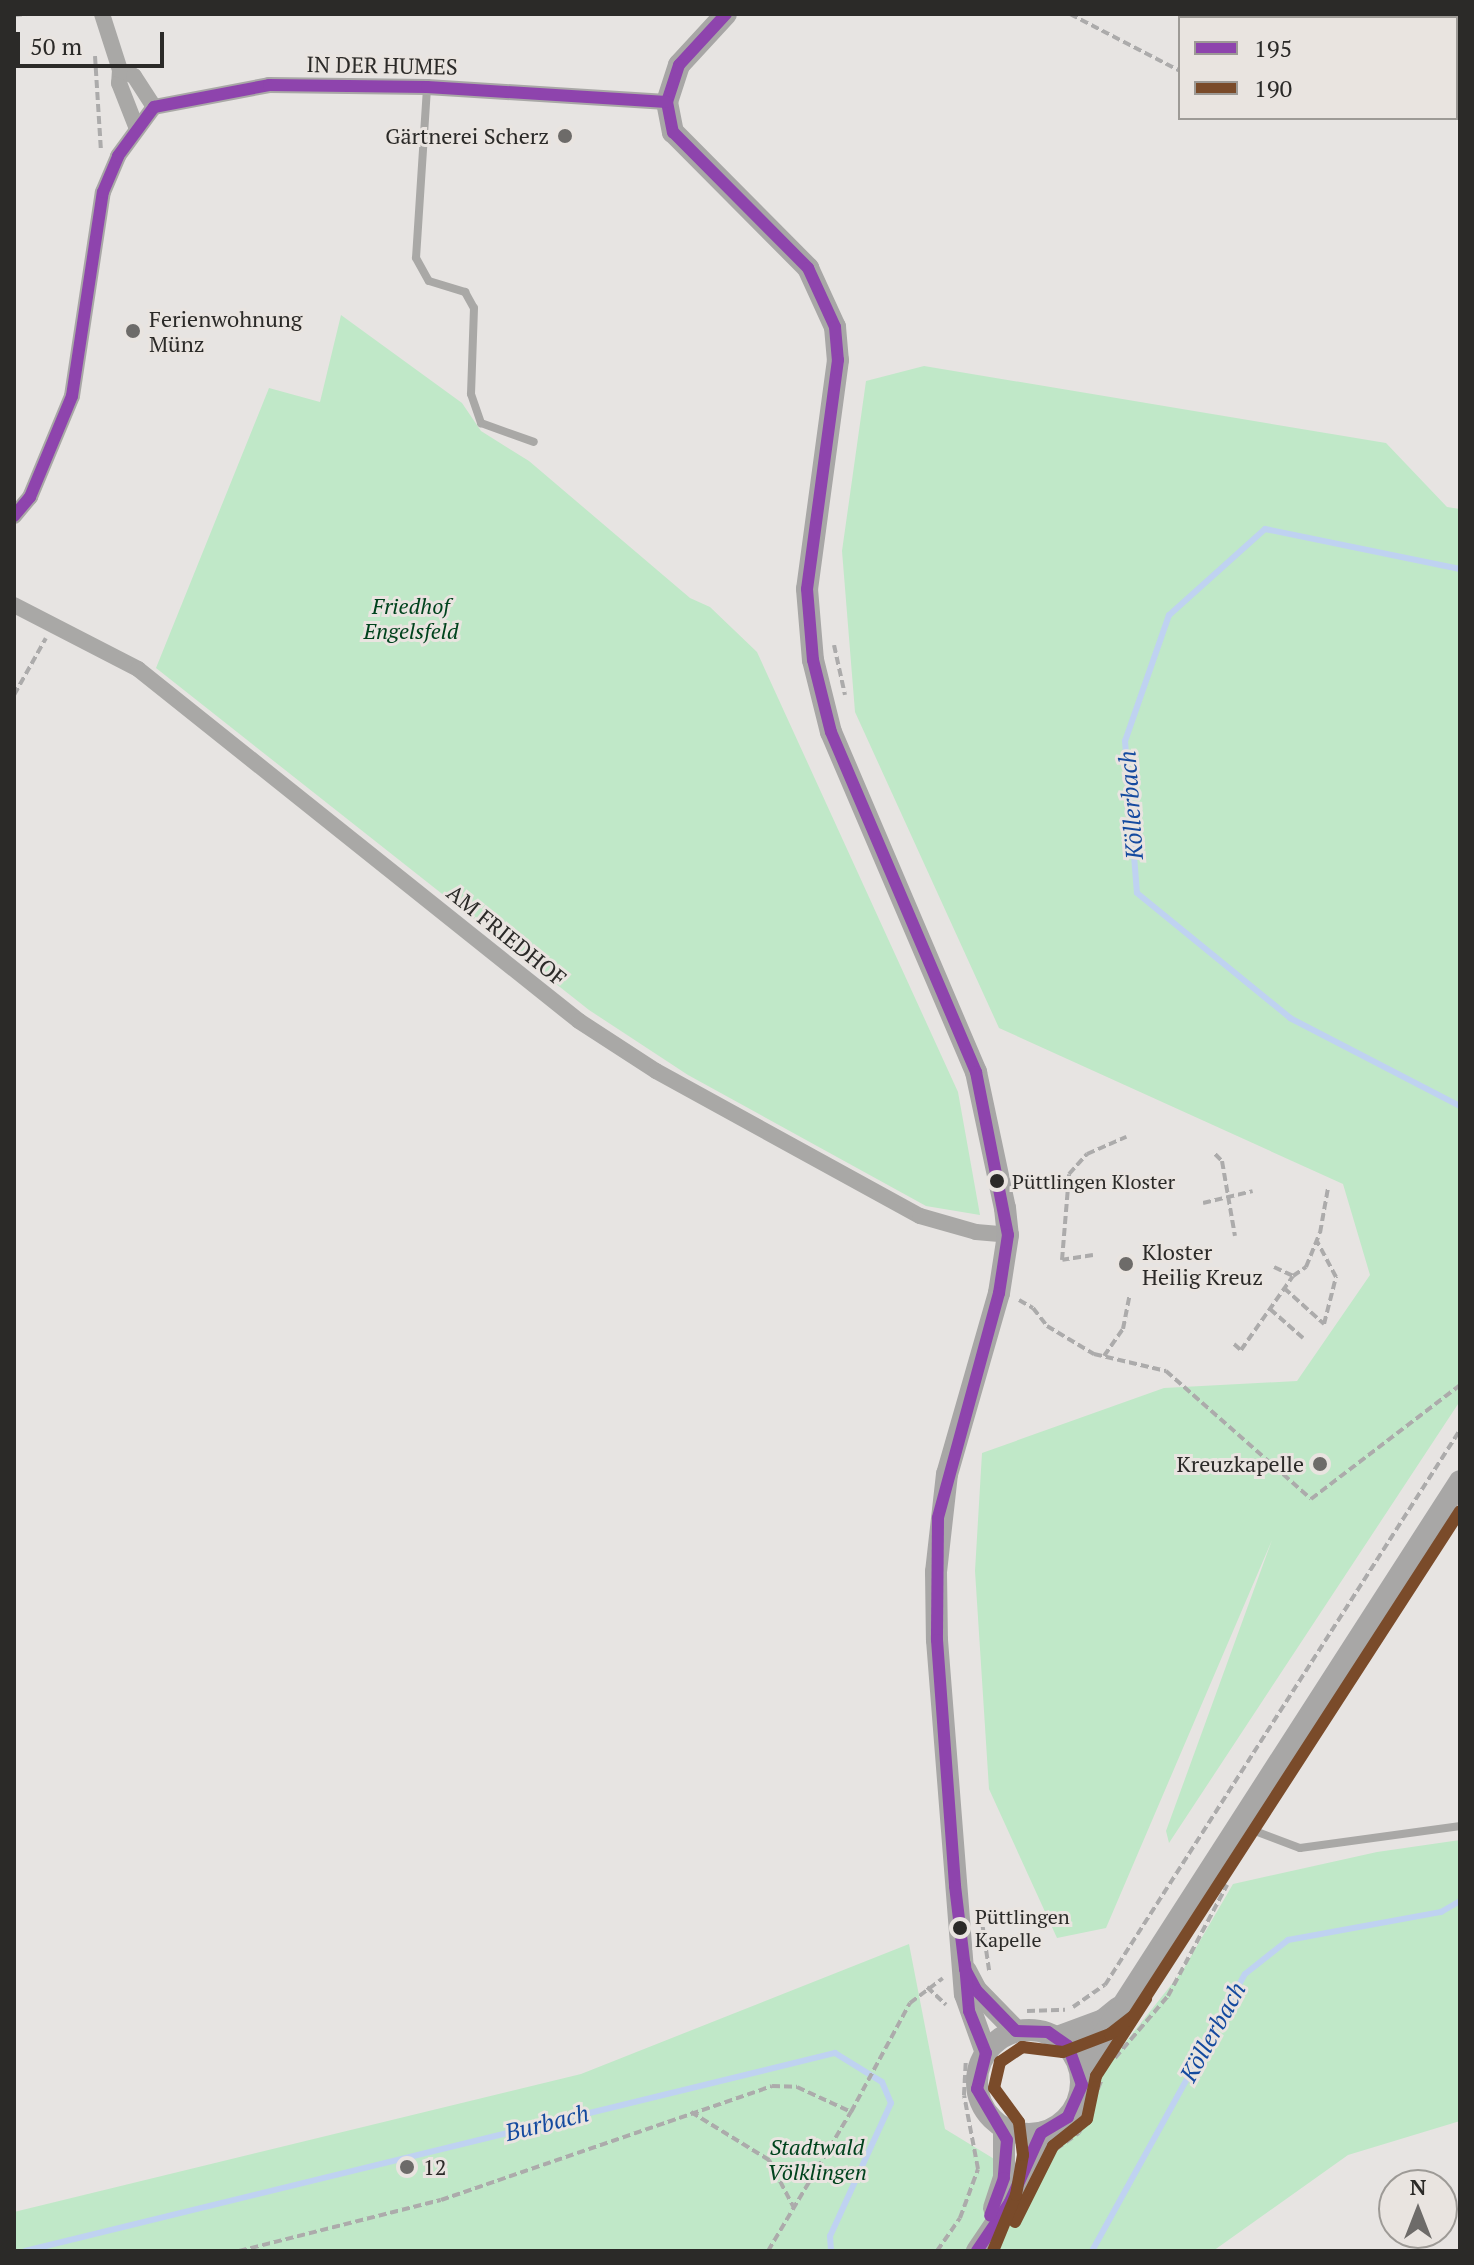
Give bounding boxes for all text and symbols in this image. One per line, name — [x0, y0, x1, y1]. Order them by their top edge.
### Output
scale bar — [20, 16, 168, 66]
legend — [1178, 16, 1458, 120]
text: 50 m — [30, 30, 82, 62]
text: 195 — [1254, 32, 1292, 64]
street label: IN DER HUMES — [306, 50, 458, 80]
text: 190 — [1254, 72, 1292, 104]
place label: Gärtnerei Scherz — [385, 123, 549, 149]
marker: Gärtnerei Scherz — [556, 127, 574, 145]
place label: Ferienwohnung Münz — [149, 305, 302, 356]
marker: Ferienwohnung Münz — [124, 322, 142, 340]
park label: Friedhof Engelsfeld — [363, 592, 459, 644]
water label: Köllerbach — [1113, 750, 1149, 860]
street label: AM FRIEDHOF — [442, 879, 572, 991]
place label: Püttlingen Kloster — [1012, 1169, 1175, 1193]
marker: Püttlingen Kloster — [989, 1173, 1005, 1189]
place label: Kloster Heilig Kreuz — [1142, 1238, 1263, 1290]
marker: Kloster Heilig Kreuz — [1117, 1255, 1135, 1273]
place label: Kreuzkapelle — [1177, 1451, 1304, 1477]
marker: Kreuzkapelle — [1311, 1455, 1329, 1473]
place label: Püttlingen Kapelle — [975, 1904, 1070, 1951]
marker: Püttlingen Kapelle — [952, 1920, 968, 1936]
water label: Köllerbach — [1174, 1977, 1252, 2087]
water label: Burbach — [502, 2099, 592, 2147]
park label: Stadtwald Völklingen — [767, 2133, 867, 2184]
place label: 12 — [423, 2154, 446, 2180]
marker: 12 — [398, 2158, 416, 2176]
north arrow — [1378, 2169, 1458, 2249]
text: N — [1410, 2172, 1426, 2201]

